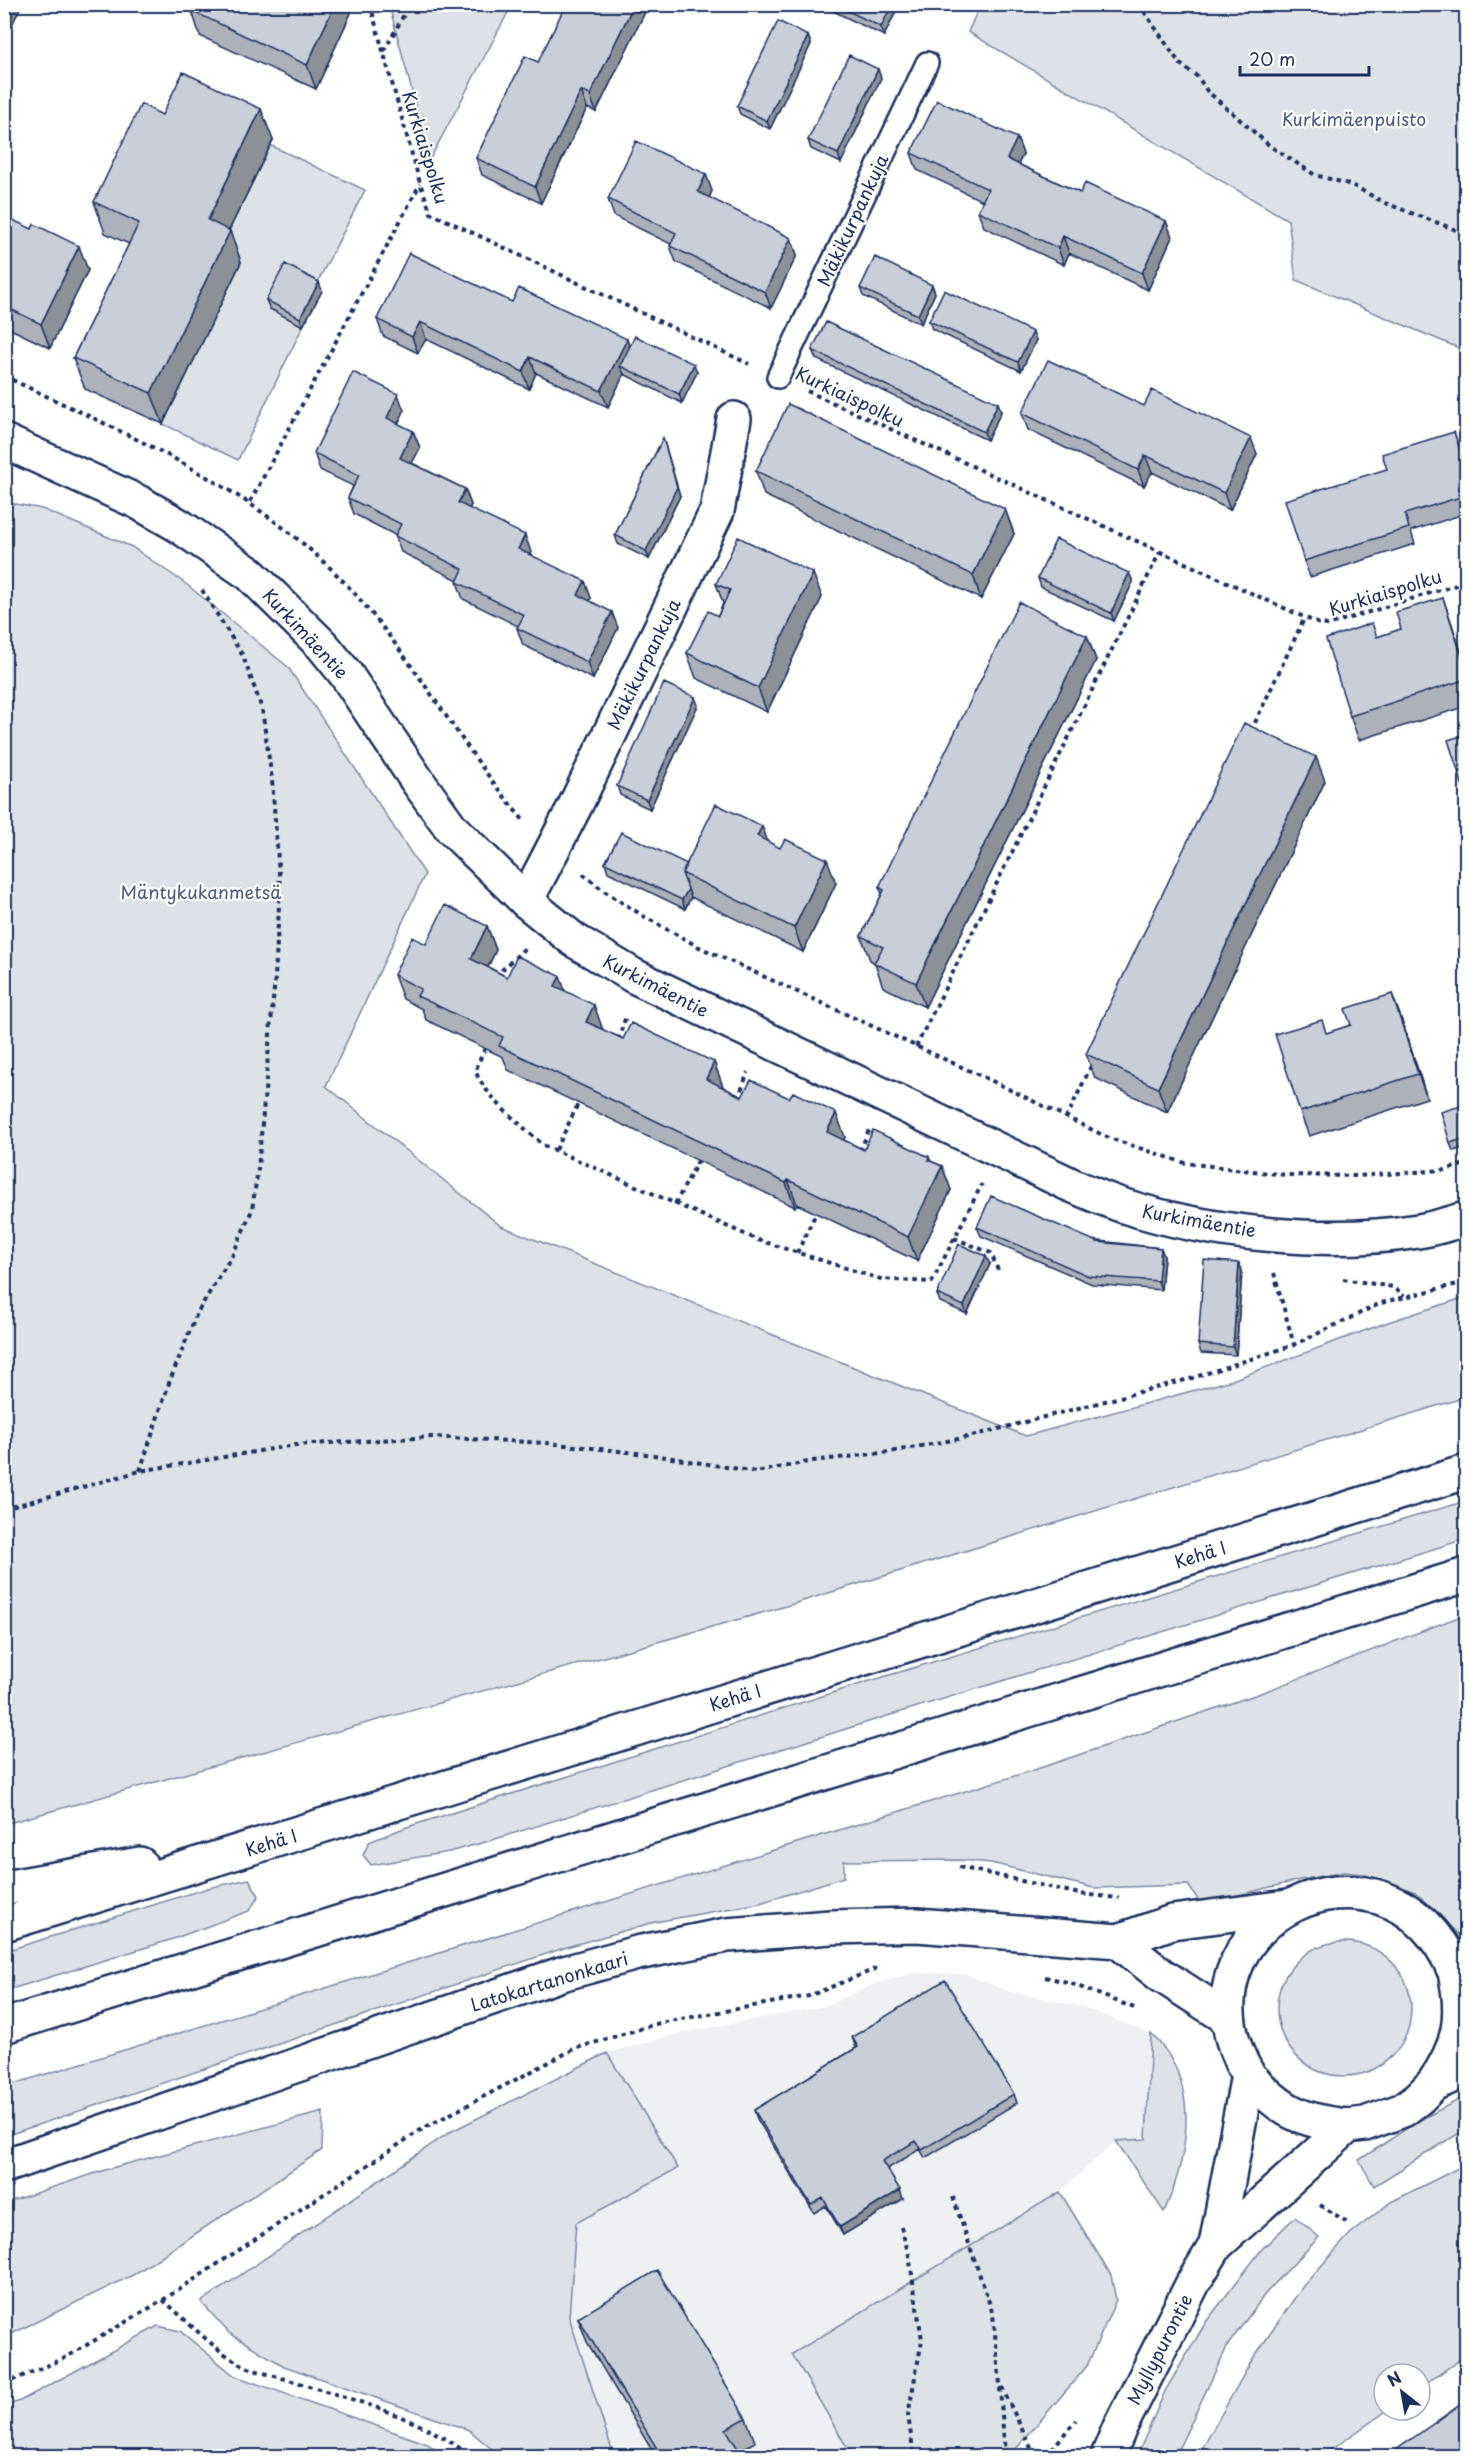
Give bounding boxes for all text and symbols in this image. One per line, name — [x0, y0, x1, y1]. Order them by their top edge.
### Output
scale bar — [1240, 39, 1369, 77]
text: 20 m — [1249, 45, 1295, 72]
street label: Kurkiaispolku — [396, 87, 456, 207]
park label: Kurkimäenpuisto — [1282, 105, 1426, 132]
street label: Mäkikurpankuja — [810, 149, 895, 291]
street label: Kurkiaispolku — [791, 359, 909, 433]
street label: Kurkiaispolku — [1325, 562, 1445, 622]
street label: Kurkimäentie — [257, 582, 355, 684]
street label: Mäkikurpankuja — [600, 593, 687, 734]
park label: Mäntykukanmetsä — [121, 878, 282, 905]
street label: Kurkimäentie — [598, 947, 714, 1023]
street label: Kurkimäentie — [1140, 1197, 1258, 1243]
street label: Kehä I — [1171, 1533, 1229, 1575]
street label: Kehä I — [706, 1676, 764, 1718]
street label: Kehä I — [242, 1821, 300, 1863]
street label: Latokartanonkaari — [467, 1944, 631, 2018]
street label: Myllypurontie — [1119, 2289, 1199, 2409]
north arrow — [1372, 2362, 1432, 2422]
text: N — [1382, 2365, 1405, 2392]

